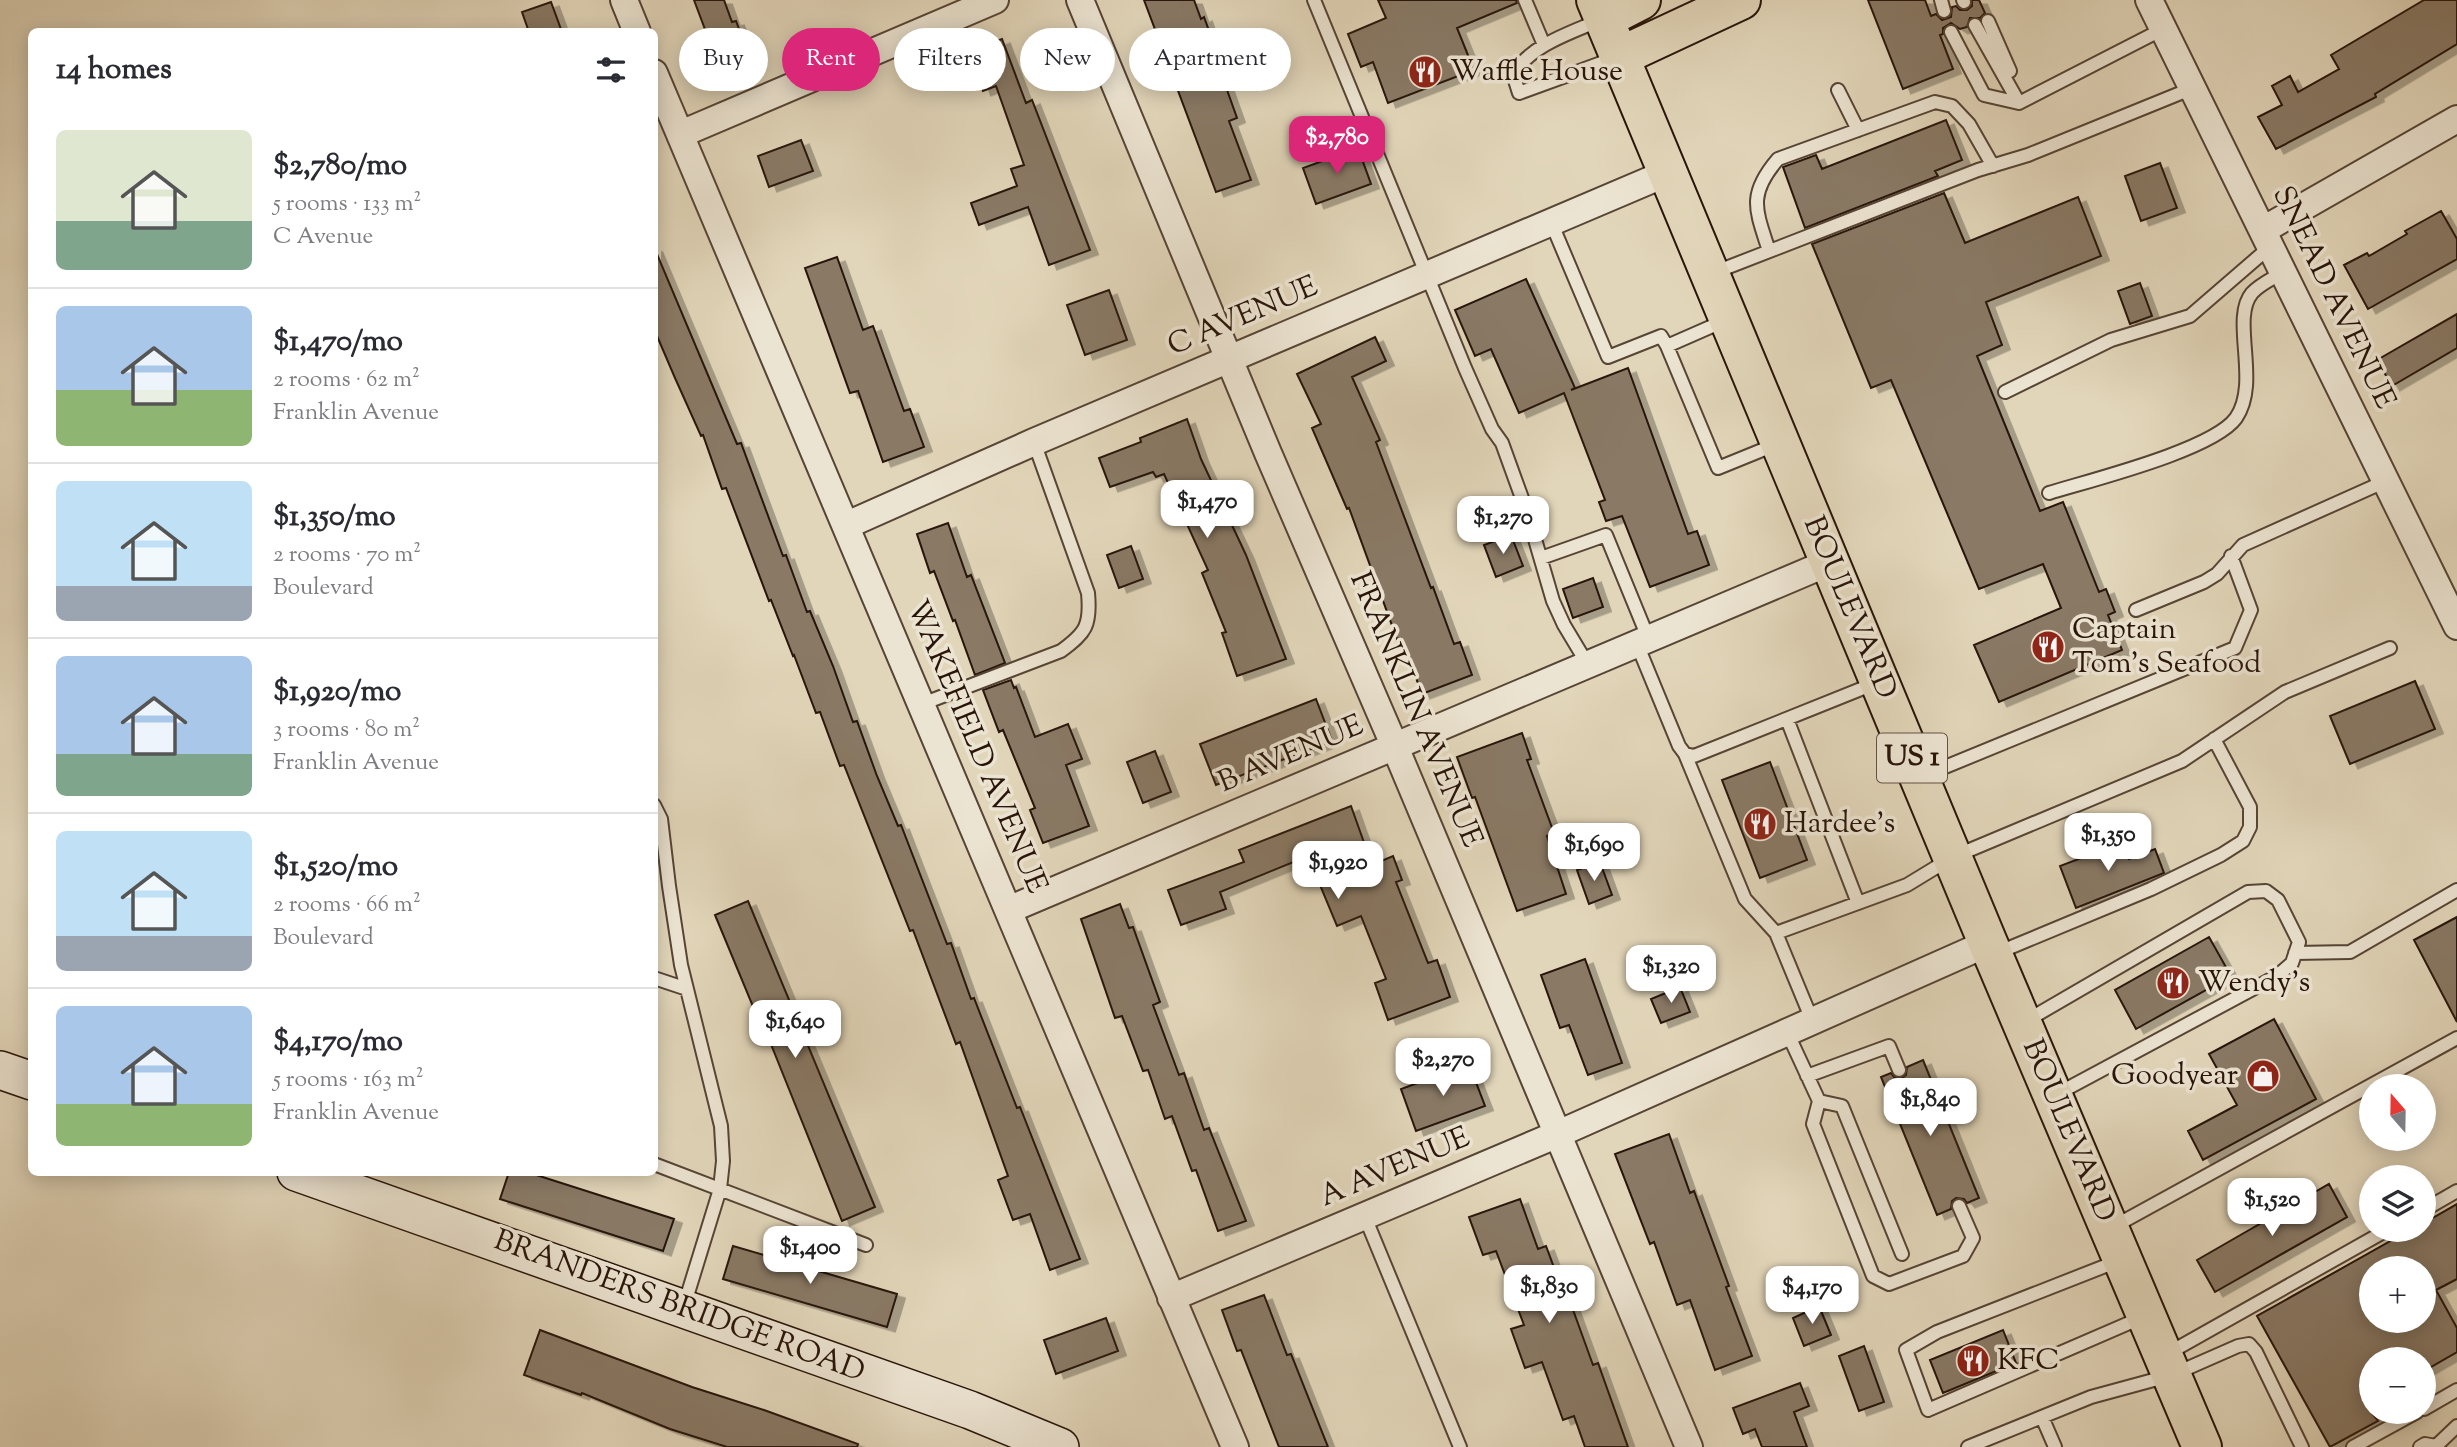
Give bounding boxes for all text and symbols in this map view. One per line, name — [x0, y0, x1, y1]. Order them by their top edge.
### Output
chip: Buy — [679, 28, 768, 91]
chip: Rent — [782, 28, 880, 91]
chip: Filters — [894, 28, 1006, 91]
chip: New — [1020, 28, 1115, 91]
chip: Apartment — [1129, 28, 1291, 91]
text: 14 homes — [56, 49, 172, 92]
icon: filters — [592, 51, 630, 89]
place label: Waffle House — [1450, 51, 1623, 94]
restaurant icon: Waffle House — [1406, 53, 1444, 91]
pin: $2,780 — [1280, 116, 1394, 176]
text: $2,780 — [1305, 122, 1369, 155]
text: $2,780/mo — [273, 145, 407, 188]
icon: home — [112, 158, 196, 242]
street label: SNEAD AVENUE — [2260, 179, 2406, 417]
text: 5 rooms · 133 m² — [273, 188, 421, 221]
text: C Avenue — [273, 221, 373, 254]
street label: C AVENUE — [1161, 266, 1325, 368]
text: $1,470/mo — [273, 321, 403, 364]
icon: home — [112, 334, 196, 418]
text: 2 rooms · 62 m² — [273, 364, 420, 397]
text: Franklin Avenue — [273, 397, 439, 430]
pin: $1,470 — [1150, 480, 1264, 540]
text: $1,470 — [1177, 486, 1237, 519]
text: $1,350/mo — [273, 496, 396, 539]
pin: $1,270 — [1446, 496, 1560, 556]
text: $1,270 — [1473, 502, 1533, 535]
icon: home — [112, 509, 196, 593]
street label: BOULEVARD — [1791, 510, 1907, 706]
text: 2 rooms · 70 m² — [273, 539, 421, 572]
street label: FRANKLIN AVENUE — [1337, 566, 1493, 854]
text: Boulevard — [273, 572, 374, 605]
street label: WAKEFIELD AVENUE — [895, 594, 1057, 900]
place label: Captain Tom's Seafood — [2072, 609, 2261, 686]
restaurant icon: Captain Tom's Seafood — [2029, 628, 2067, 666]
text: $1,920/mo — [273, 671, 401, 714]
icon: home — [112, 684, 196, 768]
street label: B AVENUE — [1212, 705, 1370, 805]
text: 3 rooms · 80 m² — [273, 714, 420, 747]
road number: US 1 — [1877, 734, 1947, 782]
text: Franklin Avenue — [273, 747, 439, 780]
place label: Hardee's — [1784, 803, 1895, 846]
restaurant icon: Hardee's — [1741, 805, 1779, 843]
pin: $1,350 — [2051, 814, 2165, 873]
text: $1,350 — [2080, 819, 2136, 852]
pin: $1,690 — [1537, 824, 1651, 883]
text: $1,690 — [1564, 829, 1624, 862]
pin: $1,920 — [1281, 842, 1395, 901]
text: $1,520/mo — [273, 846, 398, 889]
text: $1,920 — [1308, 847, 1368, 880]
icon: home — [112, 859, 196, 943]
text: 2 rooms · 66 m² — [273, 889, 421, 922]
text: Boulevard — [273, 922, 374, 955]
pin: $1,320 — [1614, 946, 1728, 1005]
text: $1,320 — [1642, 951, 1700, 984]
place label: Wendy's — [2198, 962, 2310, 1005]
restaurant icon: Wendy's — [2154, 964, 2192, 1002]
pin: $1,640 — [738, 1000, 852, 1060]
text: $1,640 — [765, 1006, 825, 1039]
text: $4,170/mo — [273, 1021, 403, 1064]
street label: BOULEVARD — [2010, 1033, 2126, 1229]
icon: home — [112, 1034, 196, 1118]
pin: $2,270 — [1386, 1038, 1500, 1098]
text: $2,270 — [1412, 1044, 1474, 1077]
place label: Goodyear — [2111, 1055, 2238, 1098]
shop icon: Goodyear — [2244, 1057, 2282, 1095]
text: 5 rooms · 163 m² — [273, 1064, 423, 1097]
north arrow — [2359, 1074, 2436, 1152]
map controls — [2359, 1074, 2436, 1424]
pin: $1,840 — [1873, 1078, 1987, 1138]
text: $1,840 — [1900, 1084, 1960, 1117]
text: Franklin Avenue — [273, 1097, 439, 1130]
street label: A AVENUE — [1313, 1117, 1477, 1219]
button: layers — [2359, 1165, 2436, 1242]
pin: $1,520 — [2215, 1178, 2329, 1238]
text: $1,520 — [2243, 1184, 2301, 1217]
street label: BRANDERS BRIDGE ROAD — [487, 1220, 871, 1394]
pin: $1,400 — [753, 1226, 867, 1286]
text: $1,400 — [779, 1232, 841, 1265]
button: + — [2359, 1256, 2436, 1333]
pin: $1,830 — [1492, 1266, 1606, 1325]
pin: $4,170 — [1755, 1266, 1869, 1326]
text: $1,830 — [1520, 1271, 1578, 1304]
text: $4,170 — [1782, 1272, 1842, 1305]
place label: KFC — [1997, 1340, 2060, 1383]
restaurant icon: KFC — [1954, 1342, 1992, 1380]
button: − — [2359, 1347, 2436, 1424]

